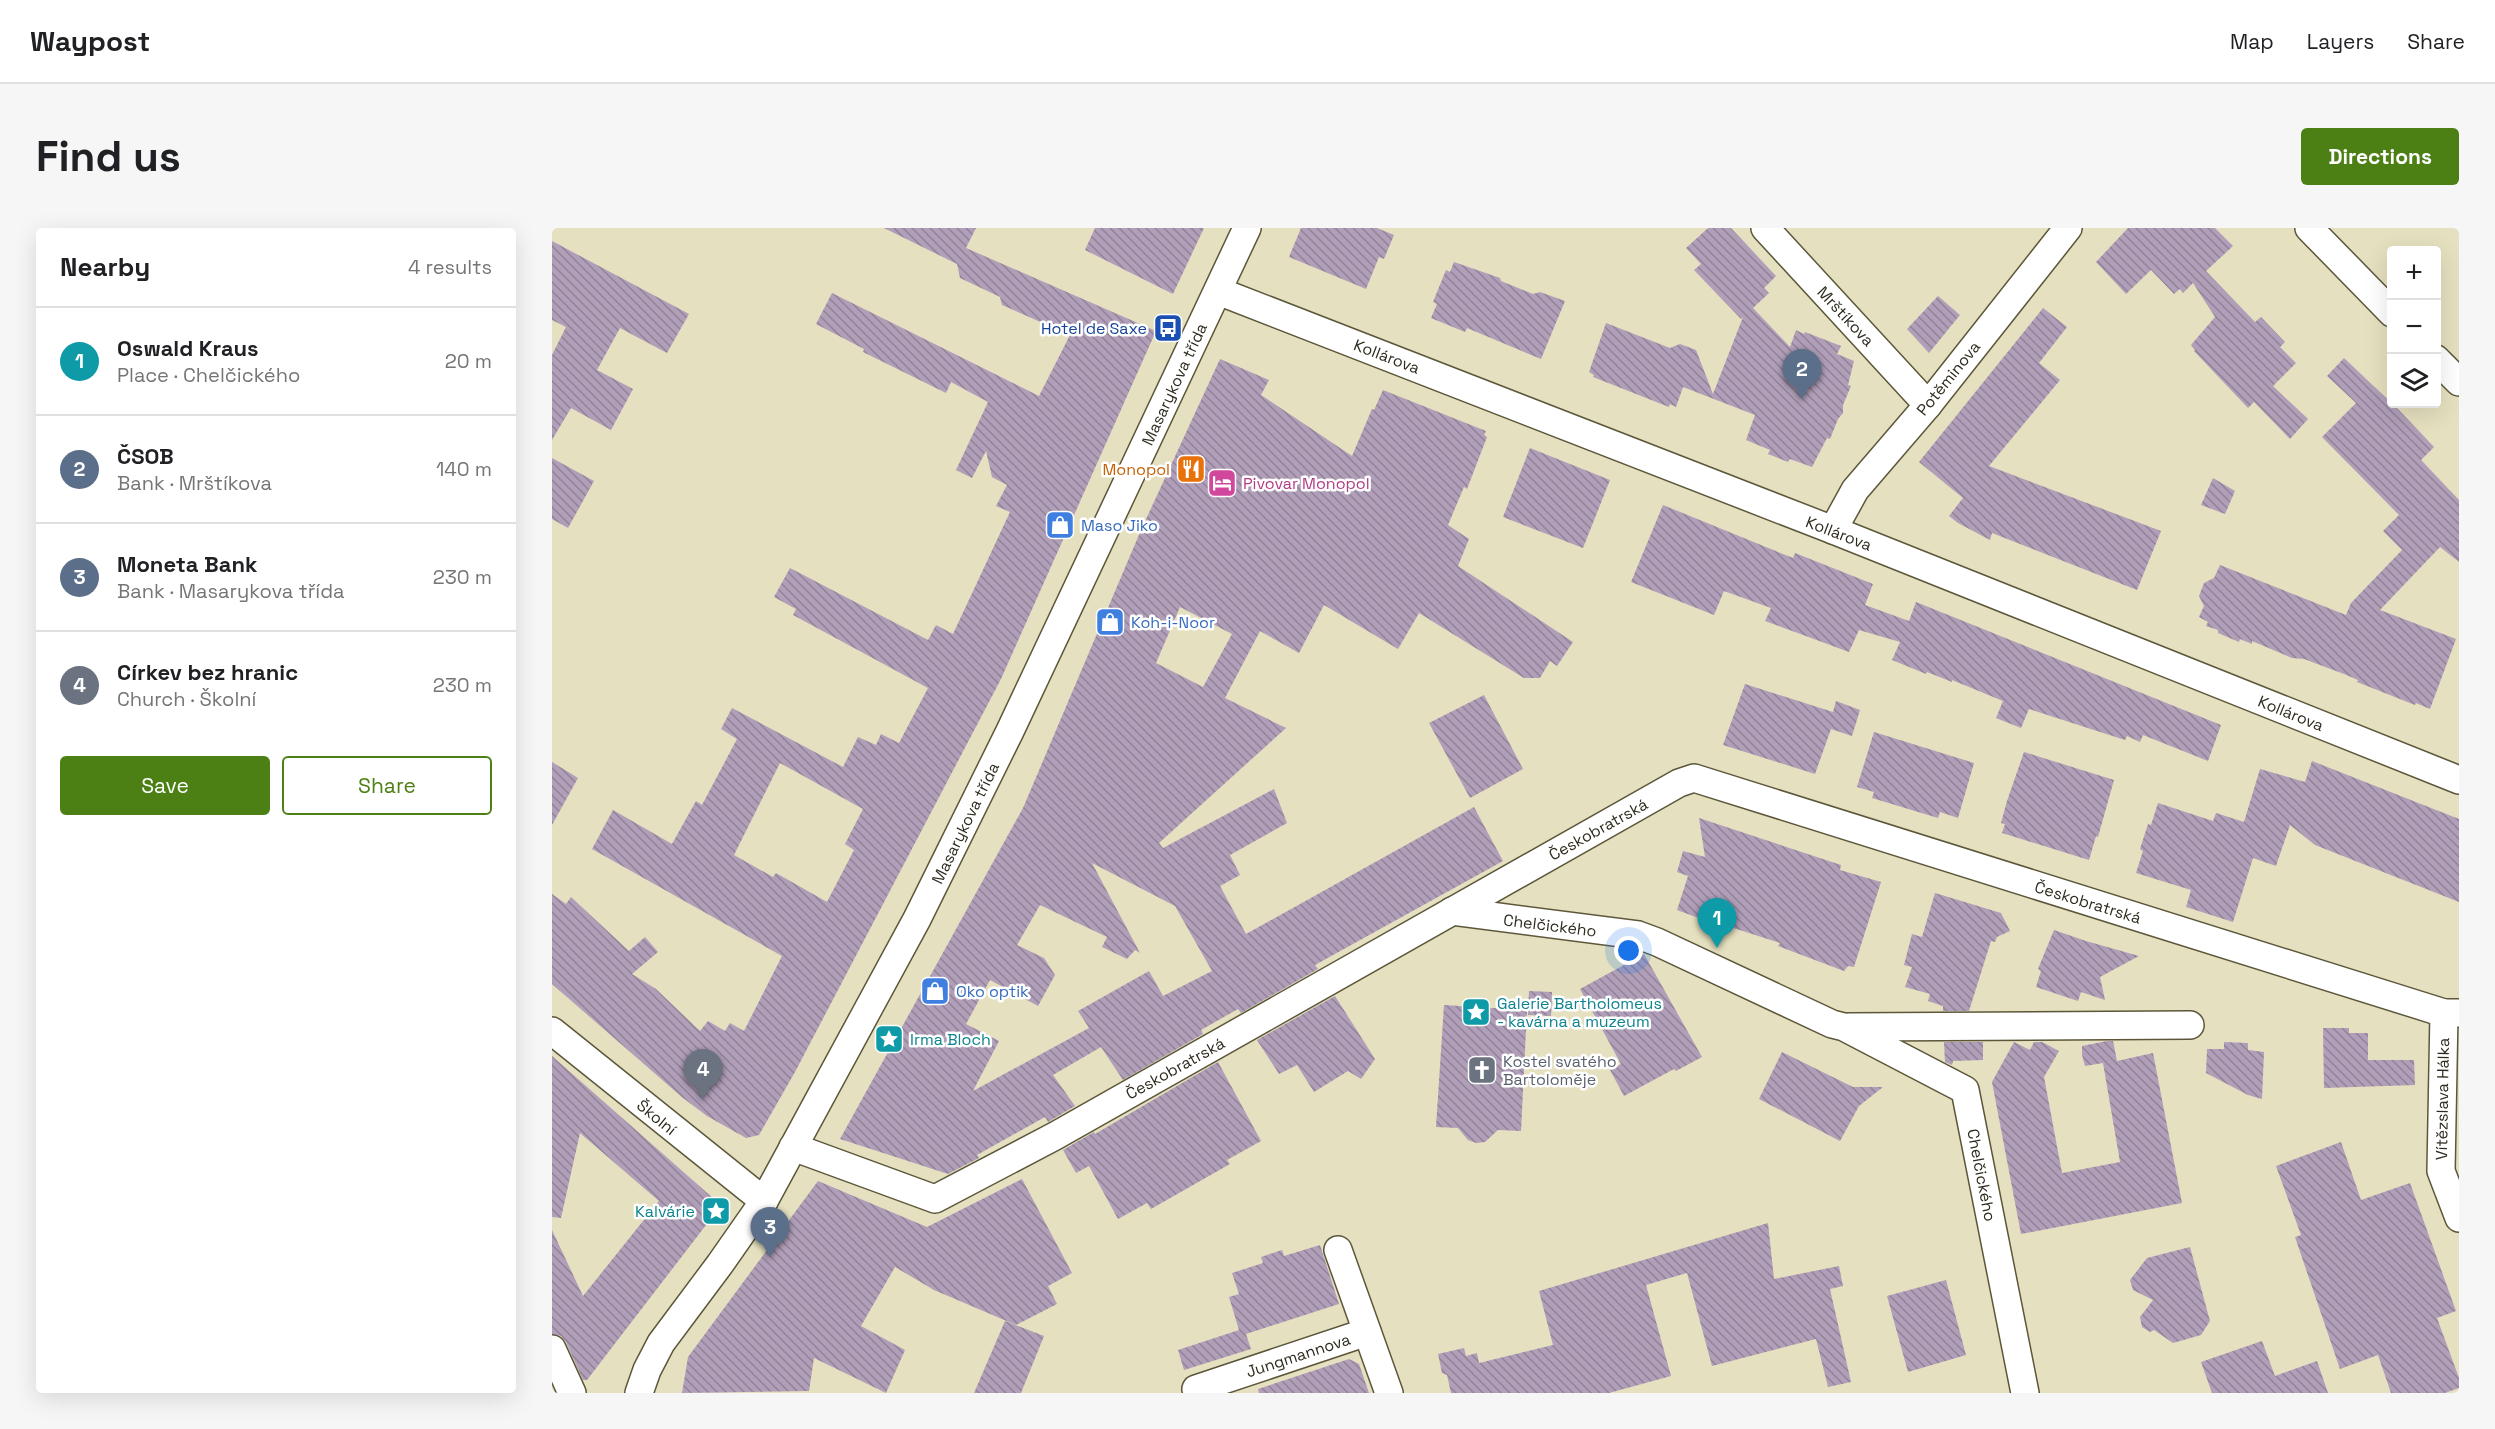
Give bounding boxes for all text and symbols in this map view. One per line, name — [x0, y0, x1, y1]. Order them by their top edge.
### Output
text: Waypost — [30, 23, 150, 59]
text: Map — [2230, 28, 2274, 55]
text: Layers — [2307, 28, 2374, 55]
text: Share — [2407, 28, 2465, 55]
button: Directions — [2301, 128, 2459, 185]
text: Find us — [36, 130, 181, 183]
map controls — [2387, 246, 2441, 408]
button: + — [2387, 246, 2441, 300]
text: Nearby — [60, 250, 150, 284]
text: 4 results — [408, 254, 492, 280]
street label: Mrštíkova — [1813, 282, 1879, 351]
button: − — [2387, 300, 2441, 354]
bus stop icon: Hotel de Saxe — [1152, 312, 1184, 344]
place label: Hotel de Saxe — [1041, 318, 1147, 339]
street label: Masarykova třída — [1137, 320, 1212, 449]
text: Oswald Kraus — [117, 334, 259, 362]
street label: Kollárova — [1351, 334, 1423, 379]
street label: Potěminova — [1912, 337, 1985, 420]
text: 1 — [75, 348, 84, 374]
text: 20 m — [445, 348, 492, 374]
pin: 2 — [1782, 350, 1822, 399]
button: layers — [2387, 354, 2441, 408]
text: Place · Chelčického — [117, 362, 300, 388]
text: ČSOB — [117, 442, 174, 470]
restaurant icon: Monopol — [1175, 453, 1207, 485]
text: 2 — [74, 456, 85, 482]
text: 140 m — [436, 456, 492, 482]
place label: Monopol — [1102, 459, 1170, 480]
hotel icon: Pivovar Monopol — [1206, 467, 1238, 499]
text: Bank · Mrštíkova — [117, 470, 272, 496]
place label: Pivovar Monopol — [1243, 473, 1370, 494]
shop icon: Maso Jiko — [1044, 509, 1076, 541]
street label: Kollárova — [1803, 511, 1875, 556]
place label: Maso Jiko — [1081, 515, 1158, 536]
text: Moneta Bank — [117, 550, 257, 578]
text: 3 — [73, 564, 86, 590]
text: 230 m — [433, 564, 492, 590]
text: Bank · Masarykova třída — [117, 578, 345, 604]
shop icon: Koh-i-Noor — [1094, 606, 1126, 638]
place label: Koh-i-Noor — [1131, 612, 1215, 633]
text: Církev bez hranic — [117, 658, 298, 686]
text: 4 — [73, 672, 86, 698]
text: 230 m — [433, 672, 492, 698]
text: Church · Školní — [117, 686, 257, 712]
street label: Kollárova — [2255, 691, 2327, 736]
button: Save — [60, 756, 270, 815]
button: Share — [282, 756, 492, 815]
street label: Masarykova třída — [927, 759, 1004, 887]
street label: Českobratrská — [1545, 794, 1652, 865]
street label: Českobratrská — [2032, 876, 2144, 929]
pin: 1 — [1698, 898, 1736, 948]
street label: Chelčického — [1502, 909, 1598, 942]
your location — [1614, 936, 1643, 965]
shop icon: Oko optik — [919, 975, 951, 1007]
place label: Oko optik — [956, 981, 1029, 1002]
place label: Galerie Bartholomeus - kavárna a muzeum — [1497, 993, 1662, 1032]
place icon: Galerie Bartholomeus - kavárna a muzeum — [1460, 996, 1492, 1028]
place icon: Irma Bloch — [873, 1023, 905, 1055]
place label: Irma Bloch — [910, 1029, 991, 1050]
street label: Českobratrská — [1122, 1033, 1229, 1104]
street label: Vítězslava Hálka — [2431, 1038, 2454, 1160]
pin: 4 — [684, 1050, 722, 1099]
place label: Kostel svatého Bartoloměje — [1503, 1051, 1617, 1090]
church icon: Kostel svatého Bartoloměje — [1466, 1054, 1498, 1086]
street label: Školní — [632, 1095, 681, 1140]
street label: Chelčického — [1962, 1127, 2001, 1223]
place icon: Kalvárie — [700, 1195, 732, 1227]
place label: Kalvárie — [635, 1201, 695, 1222]
pin: 3 — [750, 1208, 790, 1257]
street label: Jungmannova — [1243, 1329, 1353, 1382]

